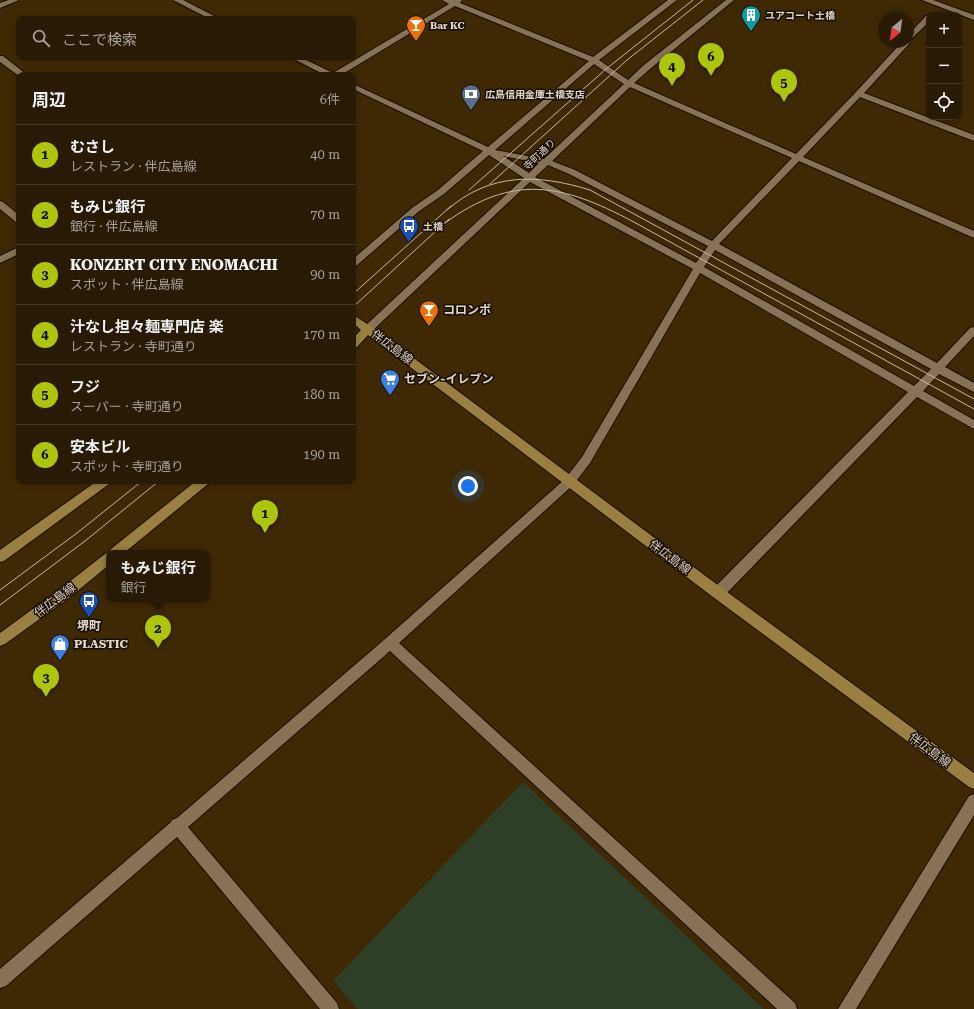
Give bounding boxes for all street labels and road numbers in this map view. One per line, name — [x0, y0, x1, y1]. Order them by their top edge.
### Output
street label: 寺町通り — [521, 137, 558, 172]
street label: 伴広島線 — [369, 327, 415, 367]
street label: 伴広島線 — [647, 537, 693, 577]
street label: 伴広島線 — [32, 580, 78, 620]
street label: 伴広島線 — [907, 730, 953, 770]

